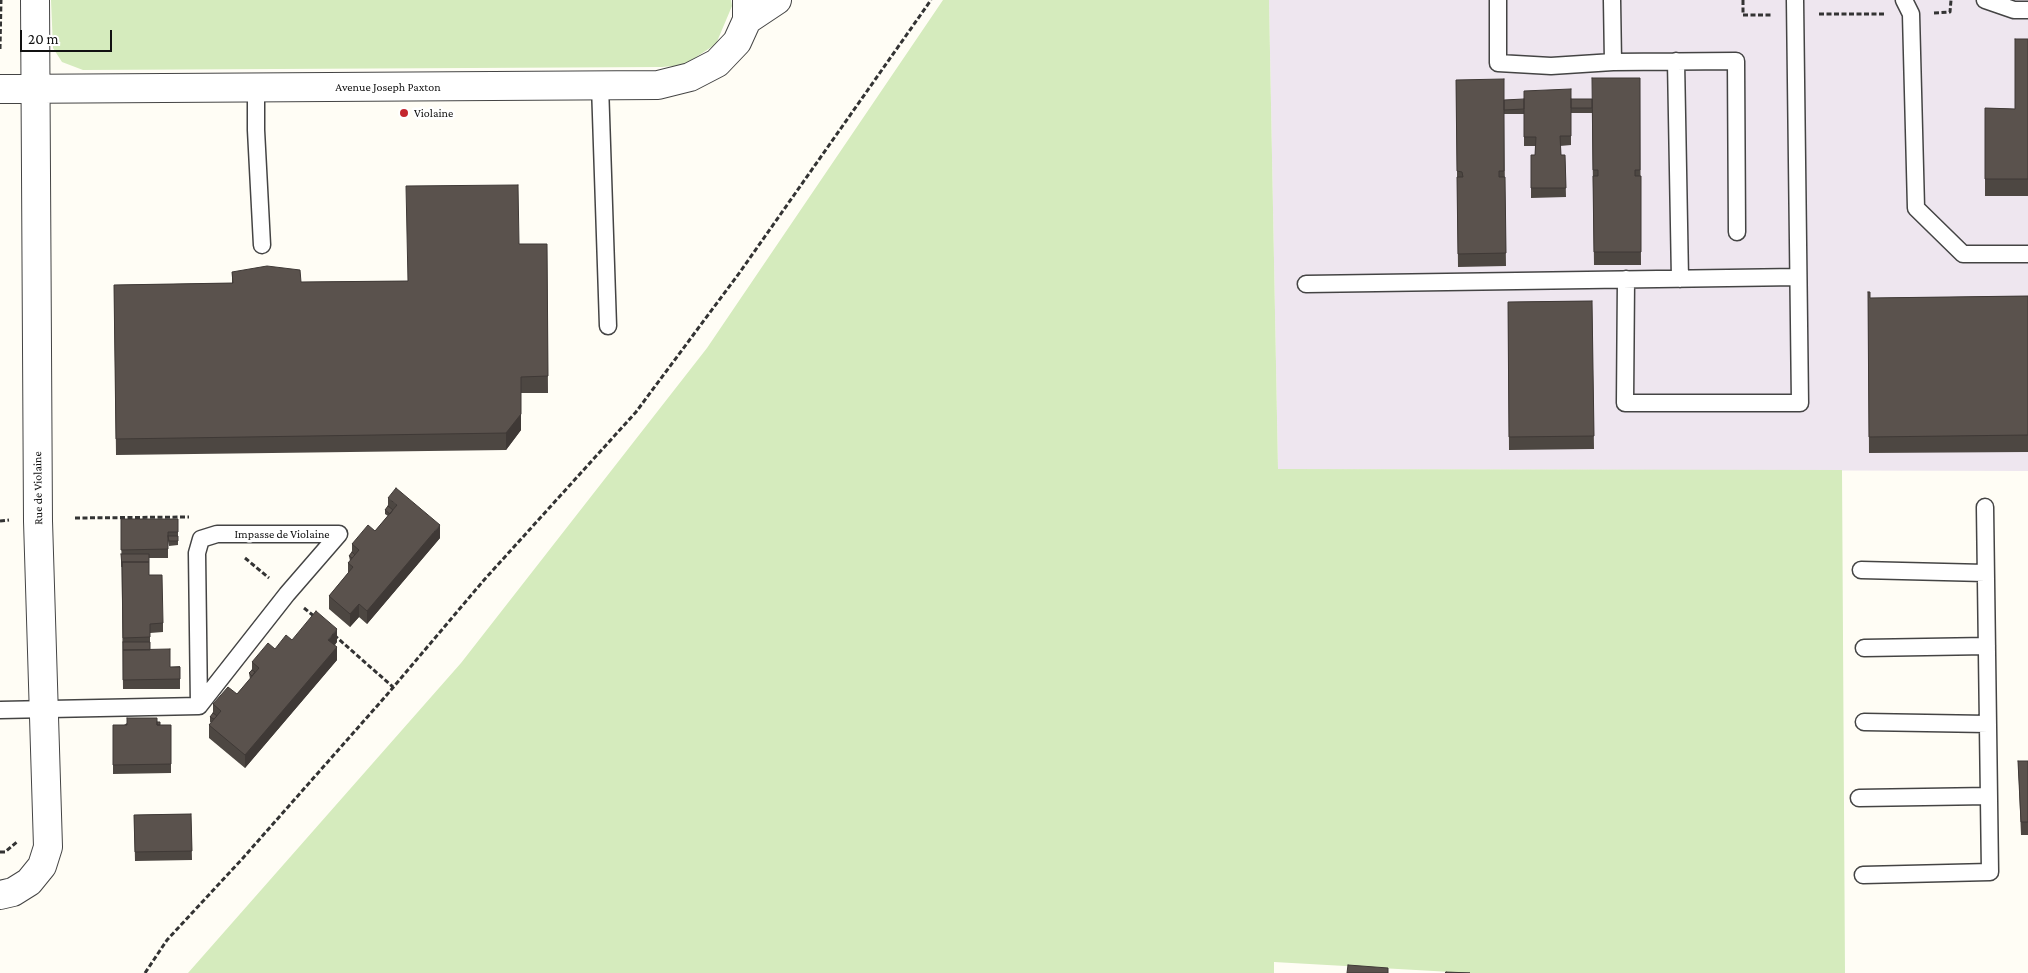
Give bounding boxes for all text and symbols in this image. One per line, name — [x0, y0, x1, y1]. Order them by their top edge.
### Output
scale bar — [22, 20, 115, 52]
text: 20 m — [28, 31, 59, 47]
street label: Avenue Joseph Paxton — [335, 80, 441, 94]
place label: Violaine — [414, 106, 453, 120]
marker: Violaine — [398, 107, 410, 119]
street label: Rue de Violaine — [30, 451, 46, 525]
street label: Impasse de Violaine — [234, 527, 330, 541]

